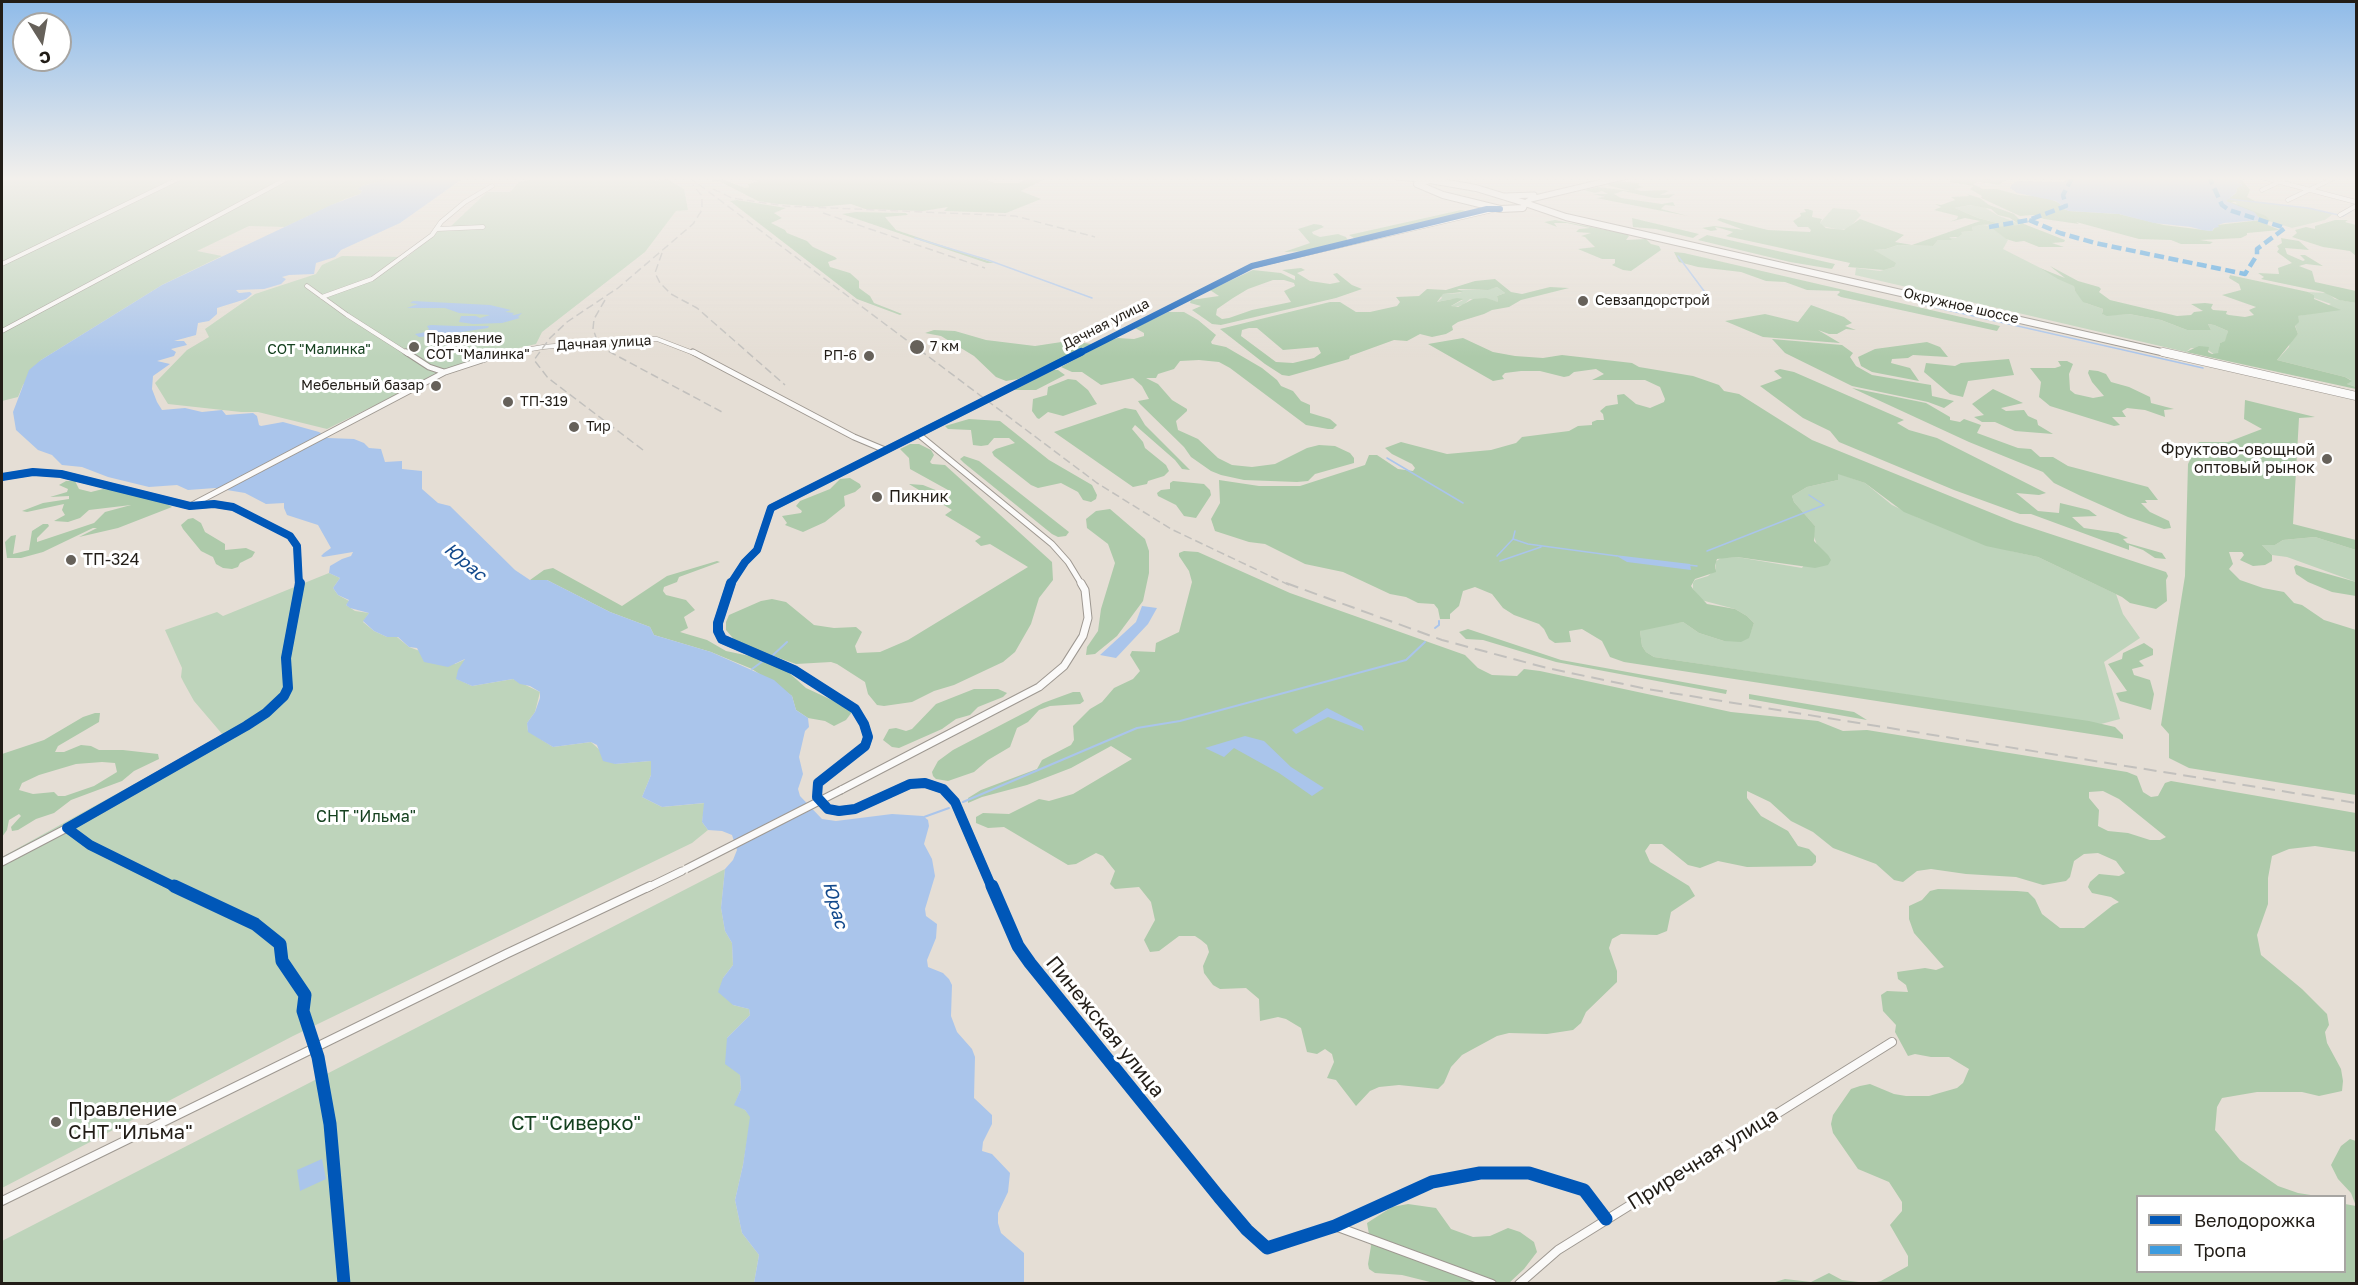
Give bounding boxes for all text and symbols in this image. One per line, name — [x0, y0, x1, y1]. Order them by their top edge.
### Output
north arrow — [12, 12, 72, 72]
text: С — [38, 47, 53, 69]
street label: Окружное шоссе — [1902, 285, 2020, 327]
place label: Севзапдорстрой — [1595, 293, 1710, 309]
marker: Севзапдорстрой — [1576, 294, 1590, 308]
street label: Дачная улица — [1060, 295, 1152, 353]
place label: Правление СОТ "Малинка" — [426, 331, 530, 364]
street label: Дачная улица — [556, 332, 652, 354]
marker: 7 км — [908, 338, 926, 356]
place label: 7 км — [930, 339, 959, 355]
marker: Правление СОТ "Малинка" — [407, 340, 421, 354]
park label: СОТ "Малинка" — [267, 342, 371, 358]
place label: РП-6 — [824, 348, 857, 364]
marker: РП-6 — [862, 349, 876, 363]
place label: Мебельный базар — [301, 378, 424, 394]
marker: Мебельный базар — [429, 379, 443, 393]
place label: ТП-319 — [520, 394, 568, 410]
marker: ТП-319 — [501, 395, 515, 409]
place label: Тир — [586, 419, 611, 435]
marker: Тир — [567, 420, 581, 434]
place label: Фруктово-овощной оптовый рынок — [2161, 440, 2315, 478]
marker: Фруктово-овощной оптовый рынок — [2320, 452, 2334, 466]
place label: Пикник — [889, 487, 949, 507]
marker: Пикник — [870, 490, 884, 504]
water label: Юрас — [440, 538, 490, 586]
place label: ТП-324 — [83, 550, 139, 570]
marker: ТП-324 — [64, 553, 78, 567]
park label: СНТ "Ильма" — [316, 807, 416, 827]
water label: Юрас — [818, 879, 852, 931]
street label: Пинежская улица — [1041, 952, 1169, 1102]
place label: Правление СНТ "Ильма" — [68, 1098, 193, 1145]
street label: Приречная улица — [1623, 1103, 1783, 1215]
park label: СТ "Сиверко" — [511, 1112, 641, 1136]
marker: Правление СНТ "Ильма" — [49, 1115, 63, 1129]
legend — [2136, 1195, 2346, 1273]
text: Велодорожка — [2194, 1209, 2315, 1231]
text: Тропа — [2194, 1239, 2246, 1261]

